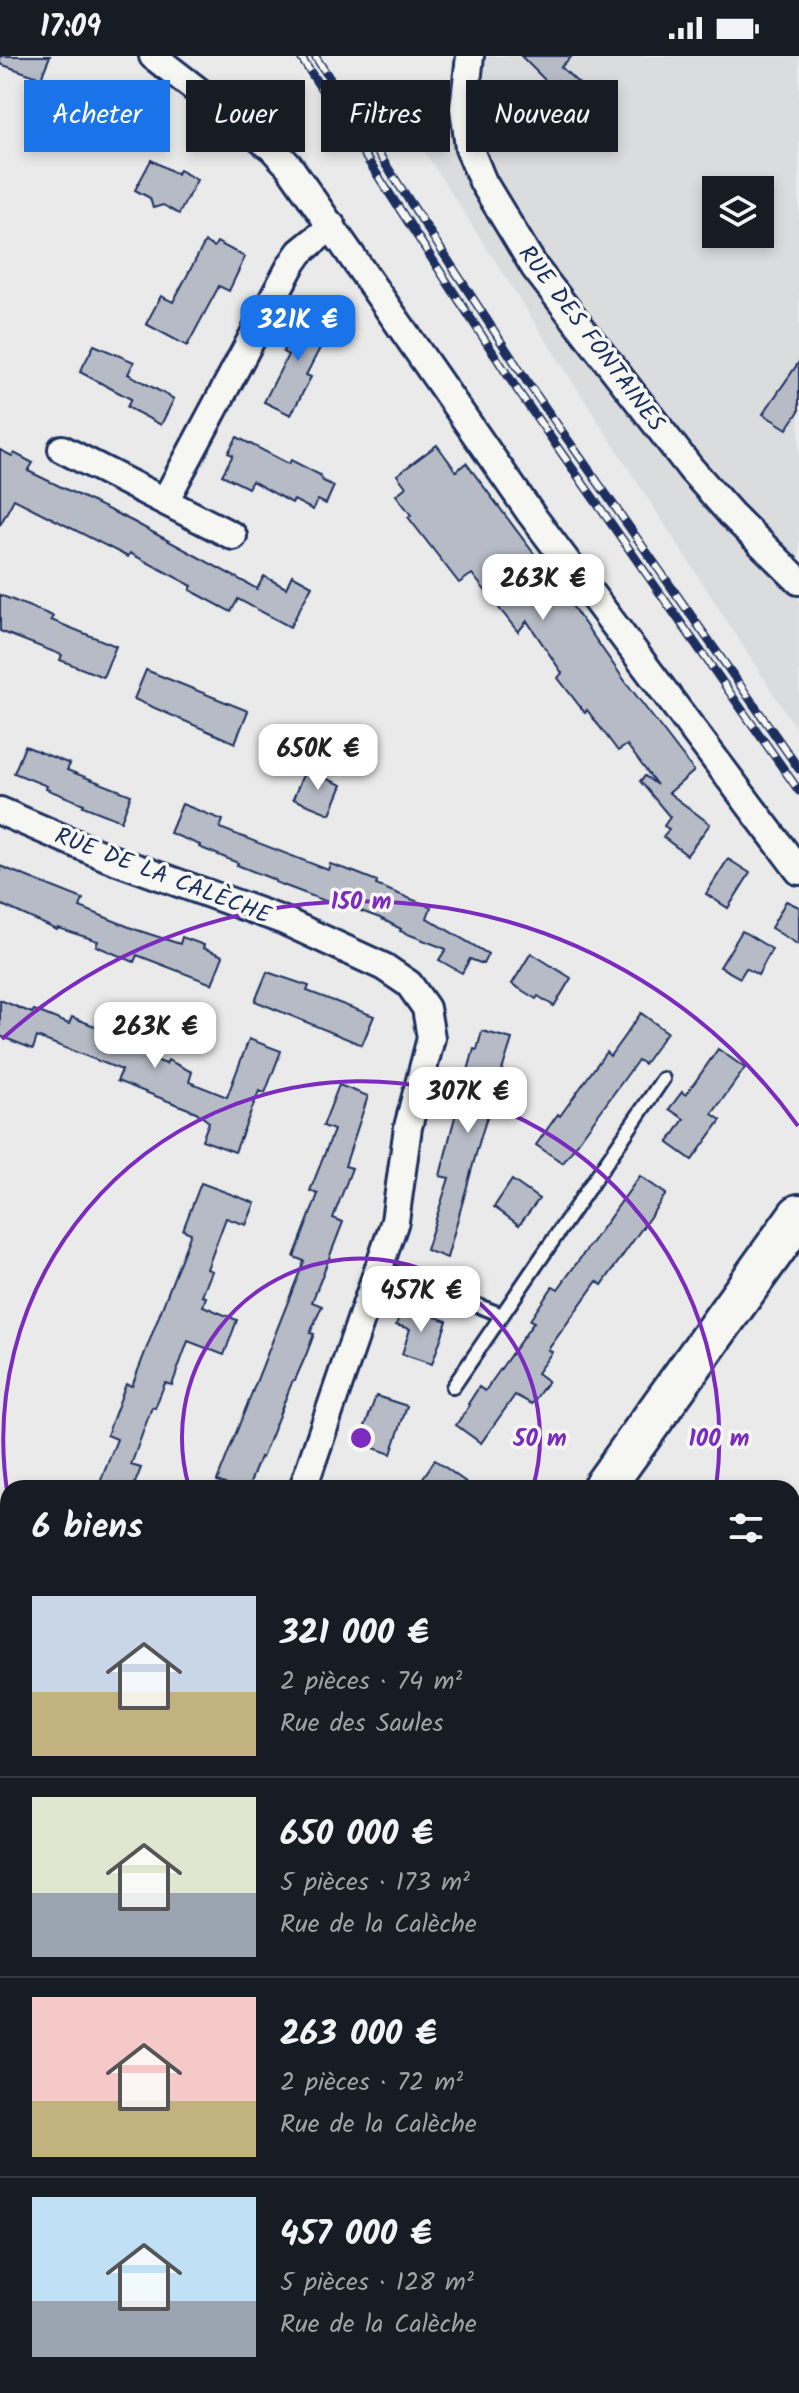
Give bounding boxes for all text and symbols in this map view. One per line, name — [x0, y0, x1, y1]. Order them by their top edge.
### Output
text: 17:09 — [40, 4, 101, 52]
chip: Acheter — [24, 80, 170, 152]
chip: Louer — [186, 80, 305, 152]
chip: Filtres — [321, 80, 450, 152]
chip: Nouveau — [466, 80, 618, 152]
map controls — [702, 176, 774, 248]
button: layers — [702, 176, 774, 248]
street label: RUE DES FONTAINES — [507, 237, 674, 441]
pin: 321K € — [233, 295, 363, 363]
text: 321K € — [258, 300, 338, 342]
pin: 263K € — [478, 554, 608, 622]
text: 263K € — [500, 559, 586, 601]
pin: 650K € — [253, 724, 383, 792]
text: 650K € — [277, 729, 359, 771]
street label: RUE DE LA CALÈCHE — [49, 817, 277, 936]
text: 150 m — [331, 883, 391, 922]
pin: 263K € — [90, 1002, 220, 1070]
text: 263K € — [112, 1007, 198, 1049]
pin: 307K € — [403, 1067, 533, 1135]
text: 307K € — [427, 1072, 509, 1114]
pin: 457K € — [356, 1266, 486, 1334]
text: 457K € — [380, 1271, 462, 1313]
text: 50 m — [512, 1420, 567, 1459]
text: 100 m — [689, 1420, 749, 1459]
centre of rings — [347, 1424, 375, 1452]
text: 6 biens — [32, 1501, 143, 1555]
icon: filters — [724, 1506, 768, 1550]
text: 321 000 € — [280, 1607, 429, 1661]
icon: home — [96, 1628, 192, 1724]
text: 2 pièces · 74 m² — [280, 1661, 462, 1703]
text: Rue des Saules — [280, 1703, 444, 1745]
text: 650 000 € — [280, 1808, 433, 1862]
icon: home — [96, 1829, 192, 1925]
text: 5 pièces · 173 m² — [280, 1862, 470, 1904]
text: Rue de la Calèche — [280, 1904, 477, 1946]
text: 263 000 € — [280, 2008, 437, 2062]
icon: home — [96, 2029, 192, 2125]
text: 2 pièces · 72 m² — [280, 2062, 463, 2104]
text: Rue de la Calèche — [280, 2104, 477, 2146]
text: 457 000 € — [280, 2208, 432, 2262]
icon: home — [96, 2229, 192, 2325]
text: 5 pièces · 128 m² — [280, 2262, 474, 2304]
text: Rue de la Calèche — [280, 2304, 477, 2346]

